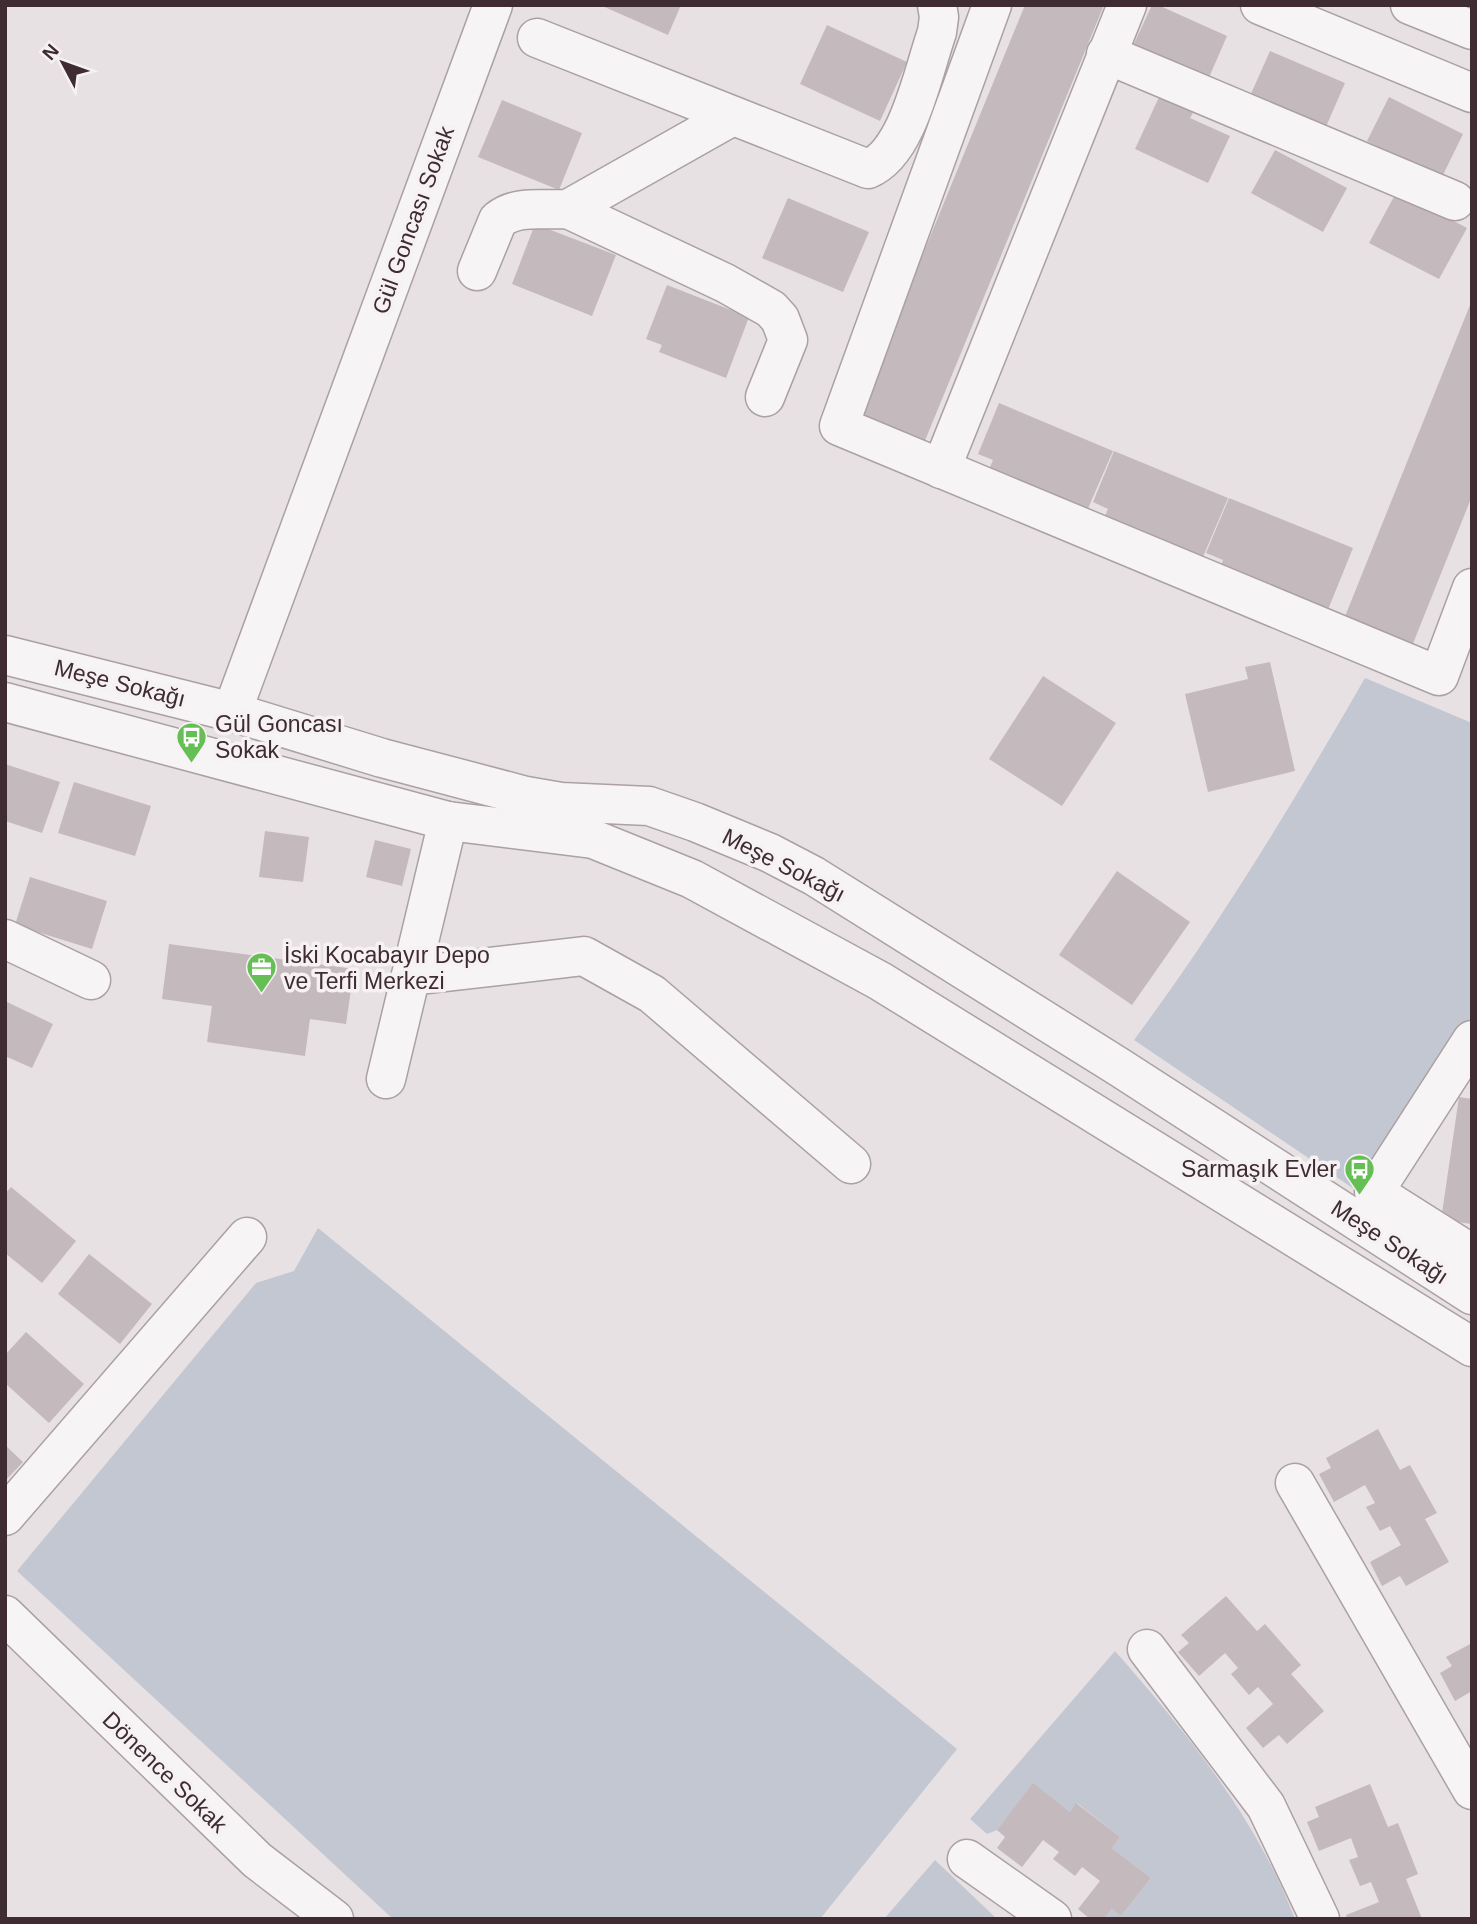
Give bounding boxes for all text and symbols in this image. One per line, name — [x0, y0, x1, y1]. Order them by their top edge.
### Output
north arrow — [28, 28, 98, 98]
text: N — [38, 40, 63, 64]
street label: Gül Goncası Sokak — [367, 122, 459, 318]
street label: Meşe Sokağı — [52, 654, 188, 712]
place label: Gül Goncası Sokak — [215, 711, 343, 763]
bus stop icon: Gül Goncası Sokak — [175, 720, 209, 764]
street label: Meşe Sokağı — [718, 823, 850, 907]
place label: İski Kocabayır Depo ve Terfi Merkezi — [284, 942, 490, 994]
office icon: İski Kocabayır Depo ve Terfi Merkezi — [244, 951, 278, 995]
bus stop icon: Sarmaşık Evler — [1343, 1152, 1377, 1196]
place label: Sarmaşık Evler — [1181, 1156, 1337, 1182]
street label: Meşe Sokağı — [1327, 1195, 1453, 1289]
street label: Dönence Sokak — [98, 1706, 233, 1838]

